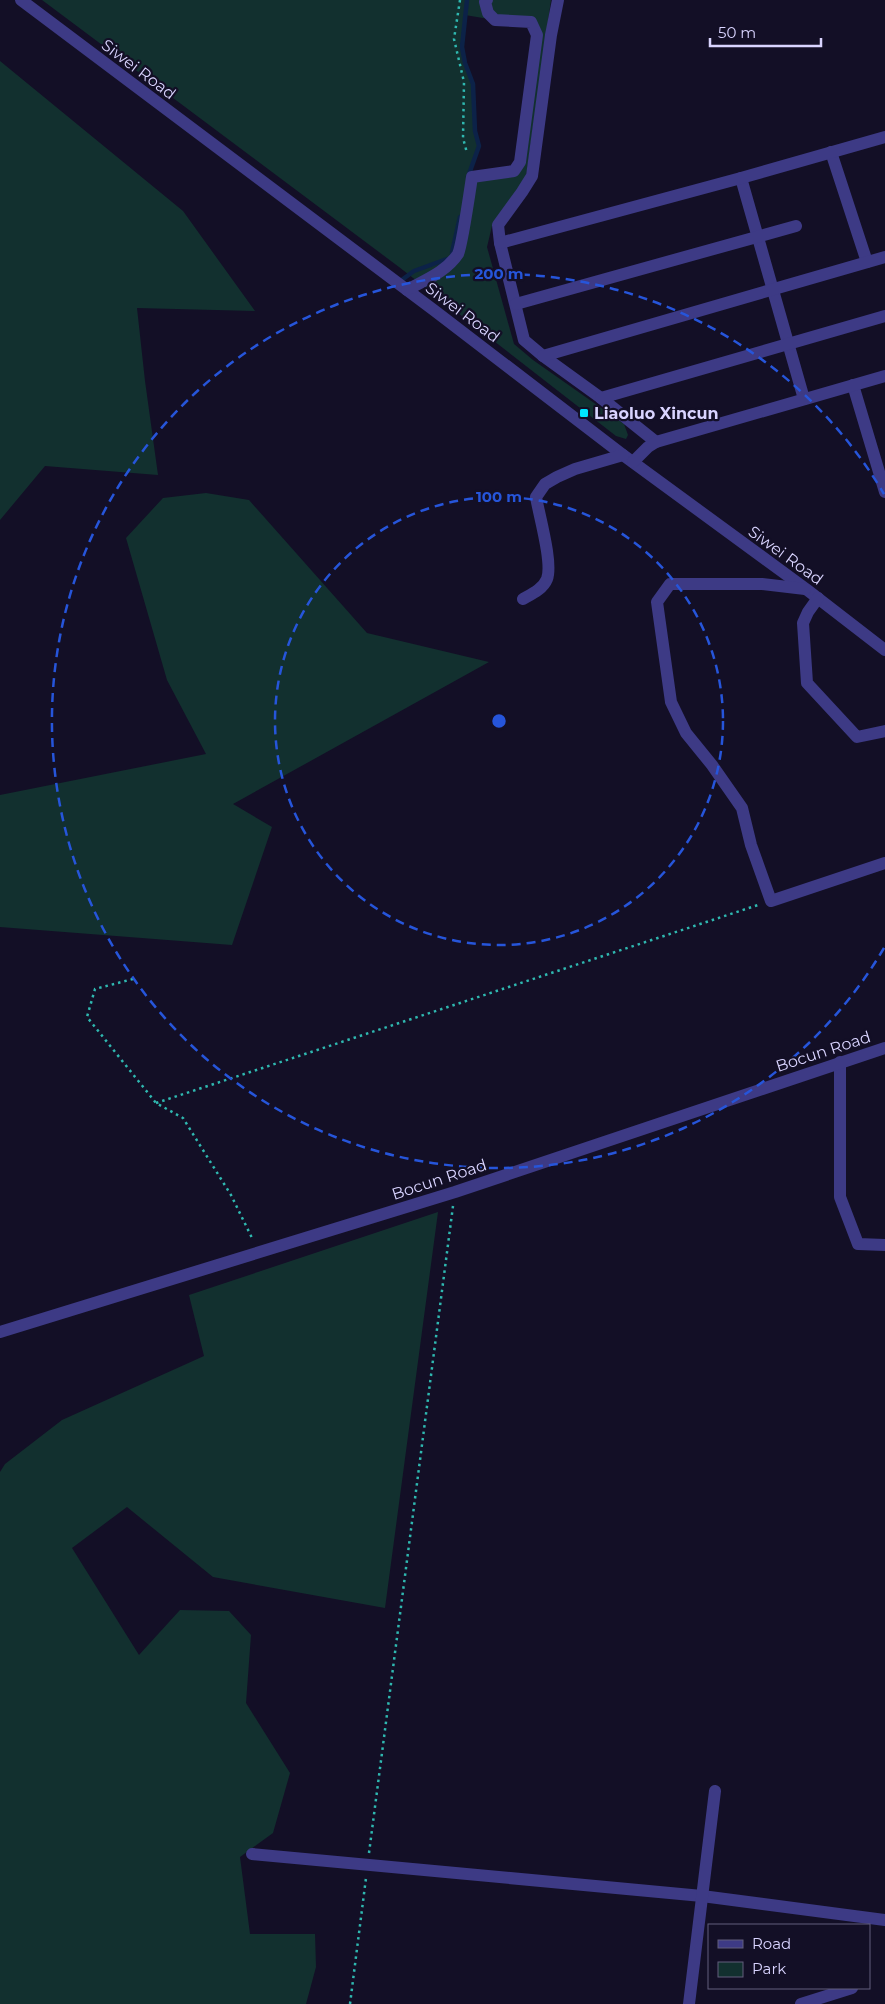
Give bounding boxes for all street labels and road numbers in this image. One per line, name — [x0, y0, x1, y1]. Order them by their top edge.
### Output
street label: Siwei Road — [98, 35, 180, 103]
street label: Siwei Road — [422, 278, 504, 346]
street label: Siwei Road — [745, 522, 827, 589]
street label: Bocun Road — [773, 1027, 873, 1076]
street label: Bocun Road — [389, 1155, 489, 1204]

